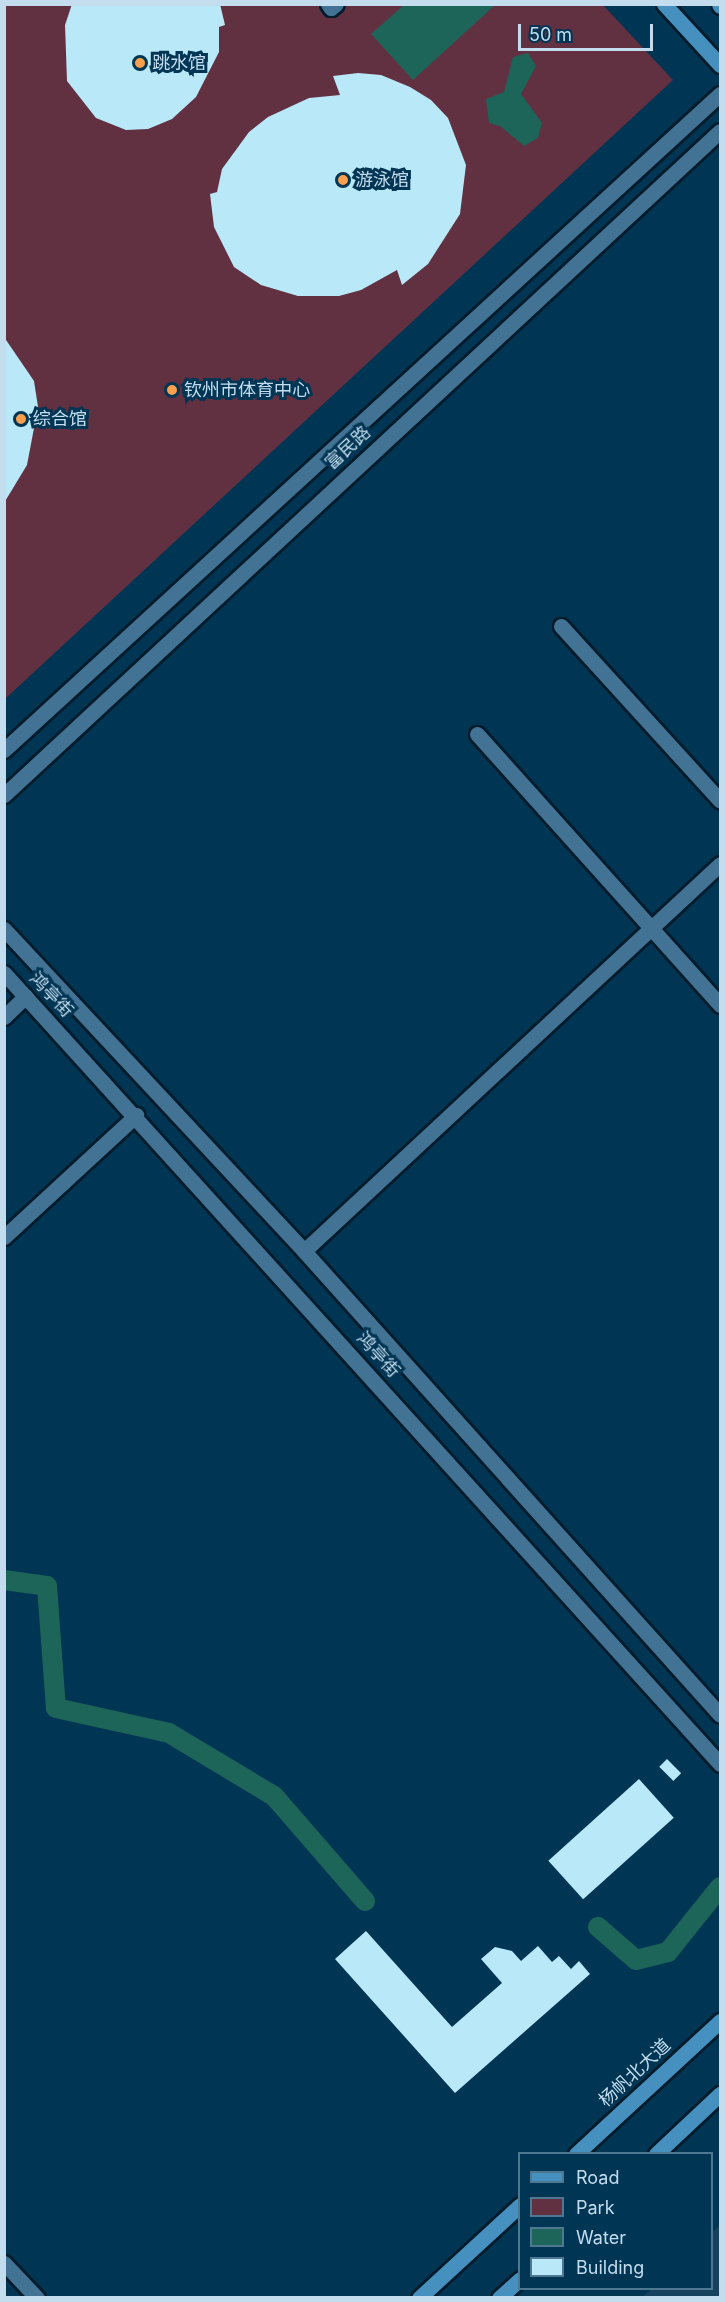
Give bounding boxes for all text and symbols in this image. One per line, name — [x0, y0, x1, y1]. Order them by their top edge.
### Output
scale bar — [521, 12, 656, 50]
text: 50 m — [529, 24, 572, 45]
place label: 跳水馆 — [152, 52, 206, 74]
marker: 跳水馆 — [133, 56, 147, 70]
place label: 游泳馆 — [355, 169, 409, 191]
marker: 游泳馆 — [336, 173, 350, 187]
place label: 钦州市体育中心 — [184, 379, 310, 401]
marker: 钦州市体育中心 — [165, 383, 179, 397]
place label: 综合馆 — [33, 408, 87, 430]
marker: 综合馆 — [14, 412, 28, 426]
street label: 富民路 — [321, 422, 375, 474]
street label: 鸿亭街 — [25, 968, 77, 1022]
street label: 鸿亭街 — [352, 1328, 404, 1382]
street label: 杨帆北大道 — [595, 2034, 675, 2112]
legend — [518, 2152, 713, 2290]
text: Road — [576, 2167, 619, 2188]
text: Park — [576, 2197, 615, 2218]
text: Water — [576, 2227, 626, 2248]
text: Building — [576, 2257, 644, 2278]

